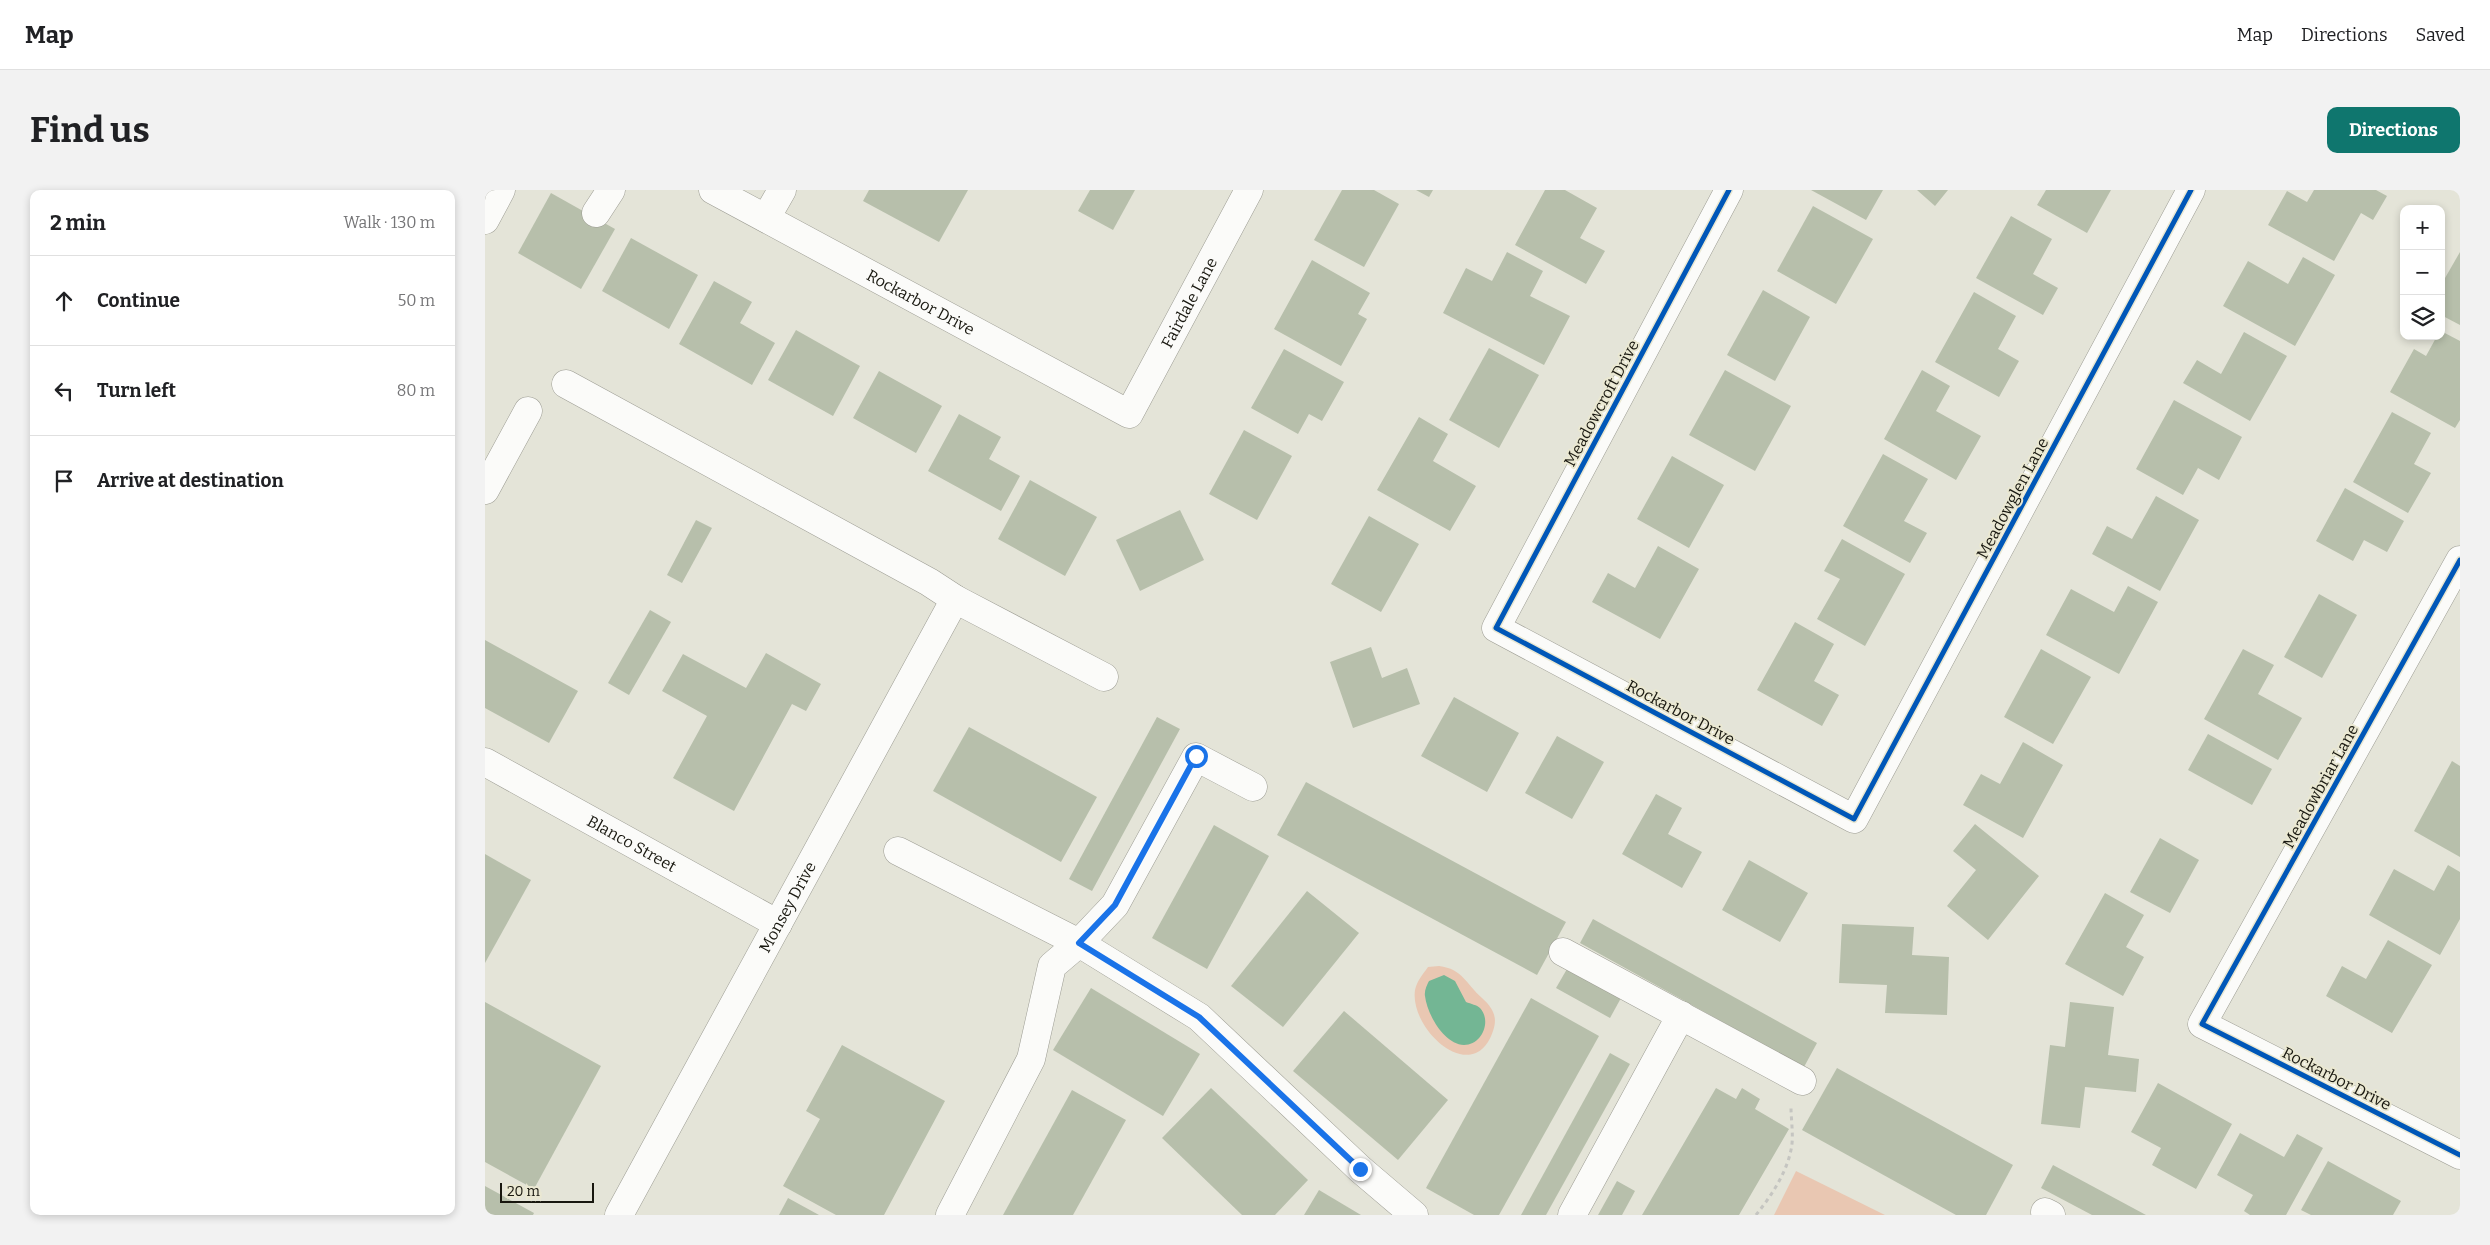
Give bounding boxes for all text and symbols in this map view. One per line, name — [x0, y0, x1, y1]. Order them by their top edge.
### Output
text: Map — [25, 21, 74, 49]
text: Map — [2237, 24, 2273, 46]
text: Directions — [2301, 24, 2388, 46]
text: Saved — [2416, 24, 2465, 46]
button: Directions — [2327, 107, 2460, 153]
text: Find us — [30, 109, 150, 151]
map controls — [2400, 205, 2445, 340]
button: + — [2400, 205, 2445, 250]
text: 2 min — [50, 210, 106, 236]
text: Walk · 130 m — [343, 213, 435, 232]
button: − — [2400, 250, 2445, 295]
street label: Fairdale Lane — [1157, 254, 1221, 351]
street label: Rockarbor Drive — [863, 266, 978, 339]
icon: ahead — [50, 287, 78, 315]
text: Continue — [97, 289, 180, 312]
text: 50 m — [398, 291, 435, 310]
button: layers — [2400, 295, 2445, 340]
street label: Meadowcroft Drive — [1560, 337, 1643, 470]
icon: left — [50, 377, 78, 405]
text: Turn left — [97, 379, 176, 402]
text: 80 m — [397, 381, 435, 400]
street label: Meadowglen Lane — [1973, 435, 2052, 562]
icon: arrive — [50, 467, 78, 495]
text: Arrive at destination — [97, 469, 284, 492]
street label: Rockarbor Drive — [1623, 676, 1738, 749]
street label: Meadowbriar Lane — [2279, 721, 2362, 851]
route start — [1185, 745, 1208, 768]
street label: Blanco Street — [584, 811, 680, 876]
street label: Monsey Drive — [755, 858, 820, 956]
street label: Rockarbor Drive — [2279, 1043, 2394, 1114]
route end — [1349, 1158, 1372, 1181]
scale bar — [500, 1180, 594, 1203]
text: 20 m — [507, 1183, 540, 1200]

